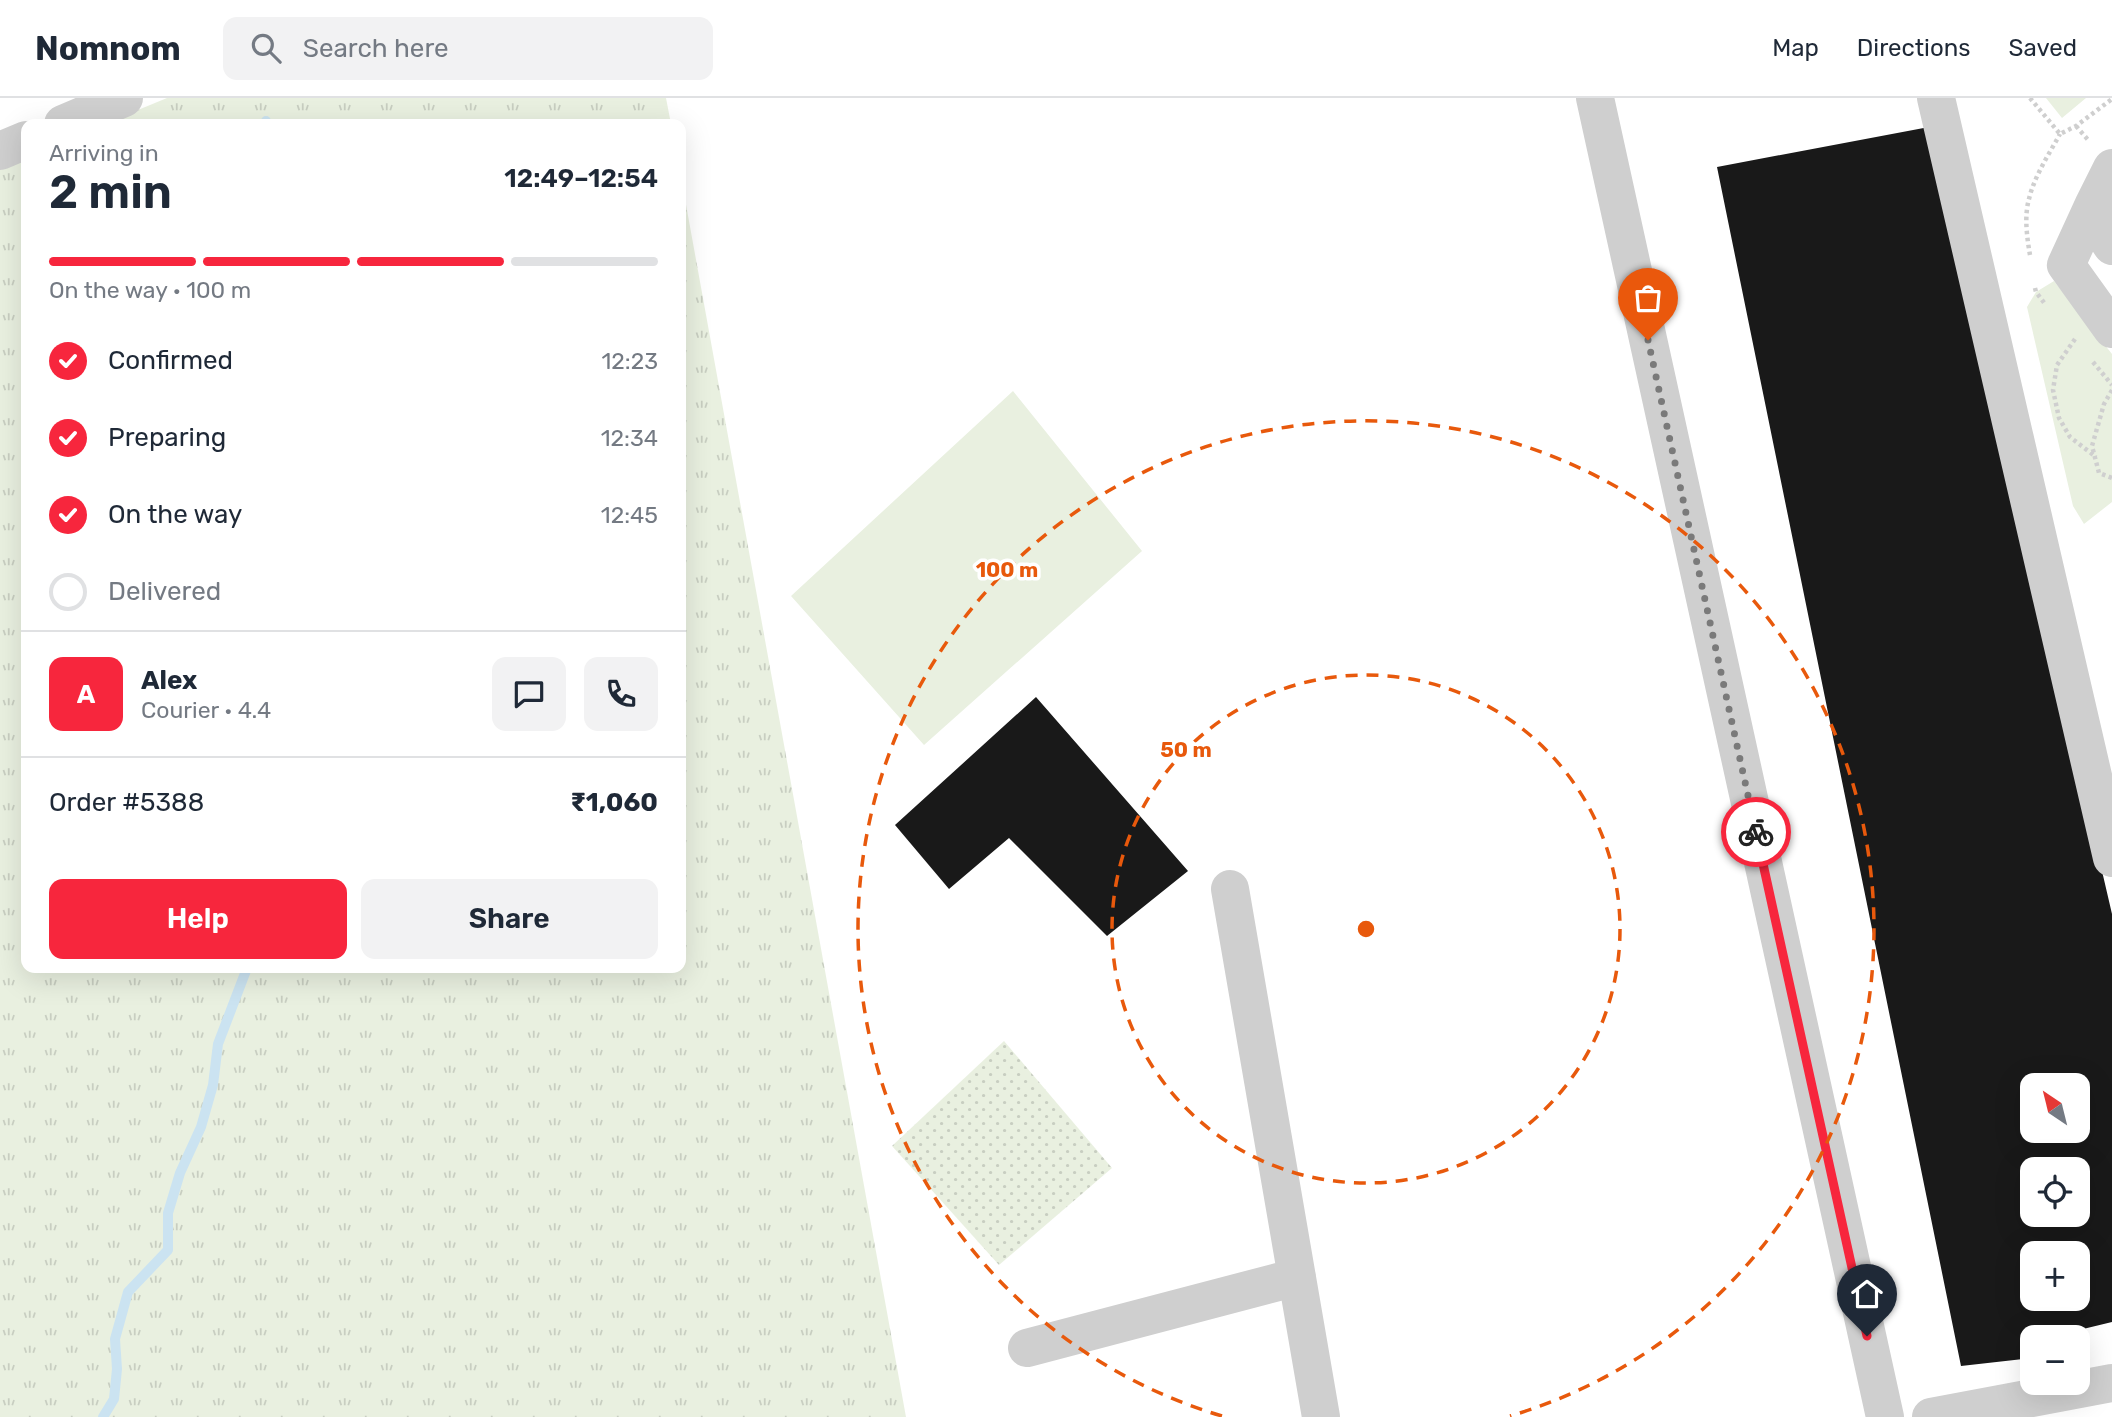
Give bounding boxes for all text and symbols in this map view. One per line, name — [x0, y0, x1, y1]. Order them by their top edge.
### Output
search box — [223, 17, 713, 80]
text: Nomnom — [35, 29, 181, 68]
icon: search — [247, 29, 285, 67]
text: Search here — [303, 33, 449, 64]
text: Map — [1772, 34, 1819, 62]
text: Directions — [1857, 34, 1970, 62]
text: Saved — [2008, 34, 2077, 62]
text: Arriving in — [49, 139, 159, 167]
text: 12:49–12:54 — [504, 163, 658, 194]
text: 2 min — [49, 165, 172, 220]
pin — [1618, 268, 1678, 340]
text: On the way · 100 m — [49, 276, 251, 304]
icon: bag — [1629, 279, 1667, 317]
icon: check — [49, 342, 87, 380]
text: Confirmed — [108, 345, 233, 376]
text: 12:23 — [601, 347, 658, 375]
icon: check — [49, 419, 87, 457]
text: Preparing — [108, 422, 226, 453]
text: 12:34 — [601, 424, 658, 452]
icon: check — [49, 496, 87, 534]
text: On the way — [108, 499, 242, 530]
text: 12:45 — [601, 501, 658, 529]
text: 100 m — [976, 557, 1038, 582]
text: Delivered — [108, 576, 221, 607]
button: chat — [492, 657, 566, 731]
button: phone — [584, 657, 658, 731]
text: Alex — [141, 665, 197, 696]
text: A — [77, 679, 95, 710]
text: Courier · 4.4 — [141, 696, 271, 724]
text: 50 m — [1160, 737, 1212, 762]
text: Order #5388 — [49, 787, 204, 818]
text: ₹1,060 — [570, 787, 658, 818]
courier — [1721, 797, 1791, 867]
icon: bike — [1737, 813, 1775, 851]
button: Help — [49, 879, 347, 959]
button: Share — [361, 879, 658, 959]
centre of rings — [1354, 917, 1378, 941]
north arrow — [2020, 1073, 2090, 1143]
map controls — [2020, 1073, 2090, 1395]
button: locate — [2020, 1157, 2090, 1227]
button: + — [2020, 1241, 2090, 1311]
pin — [1837, 1264, 1897, 1336]
icon: home — [1848, 1275, 1886, 1313]
button: − — [2020, 1325, 2090, 1395]

